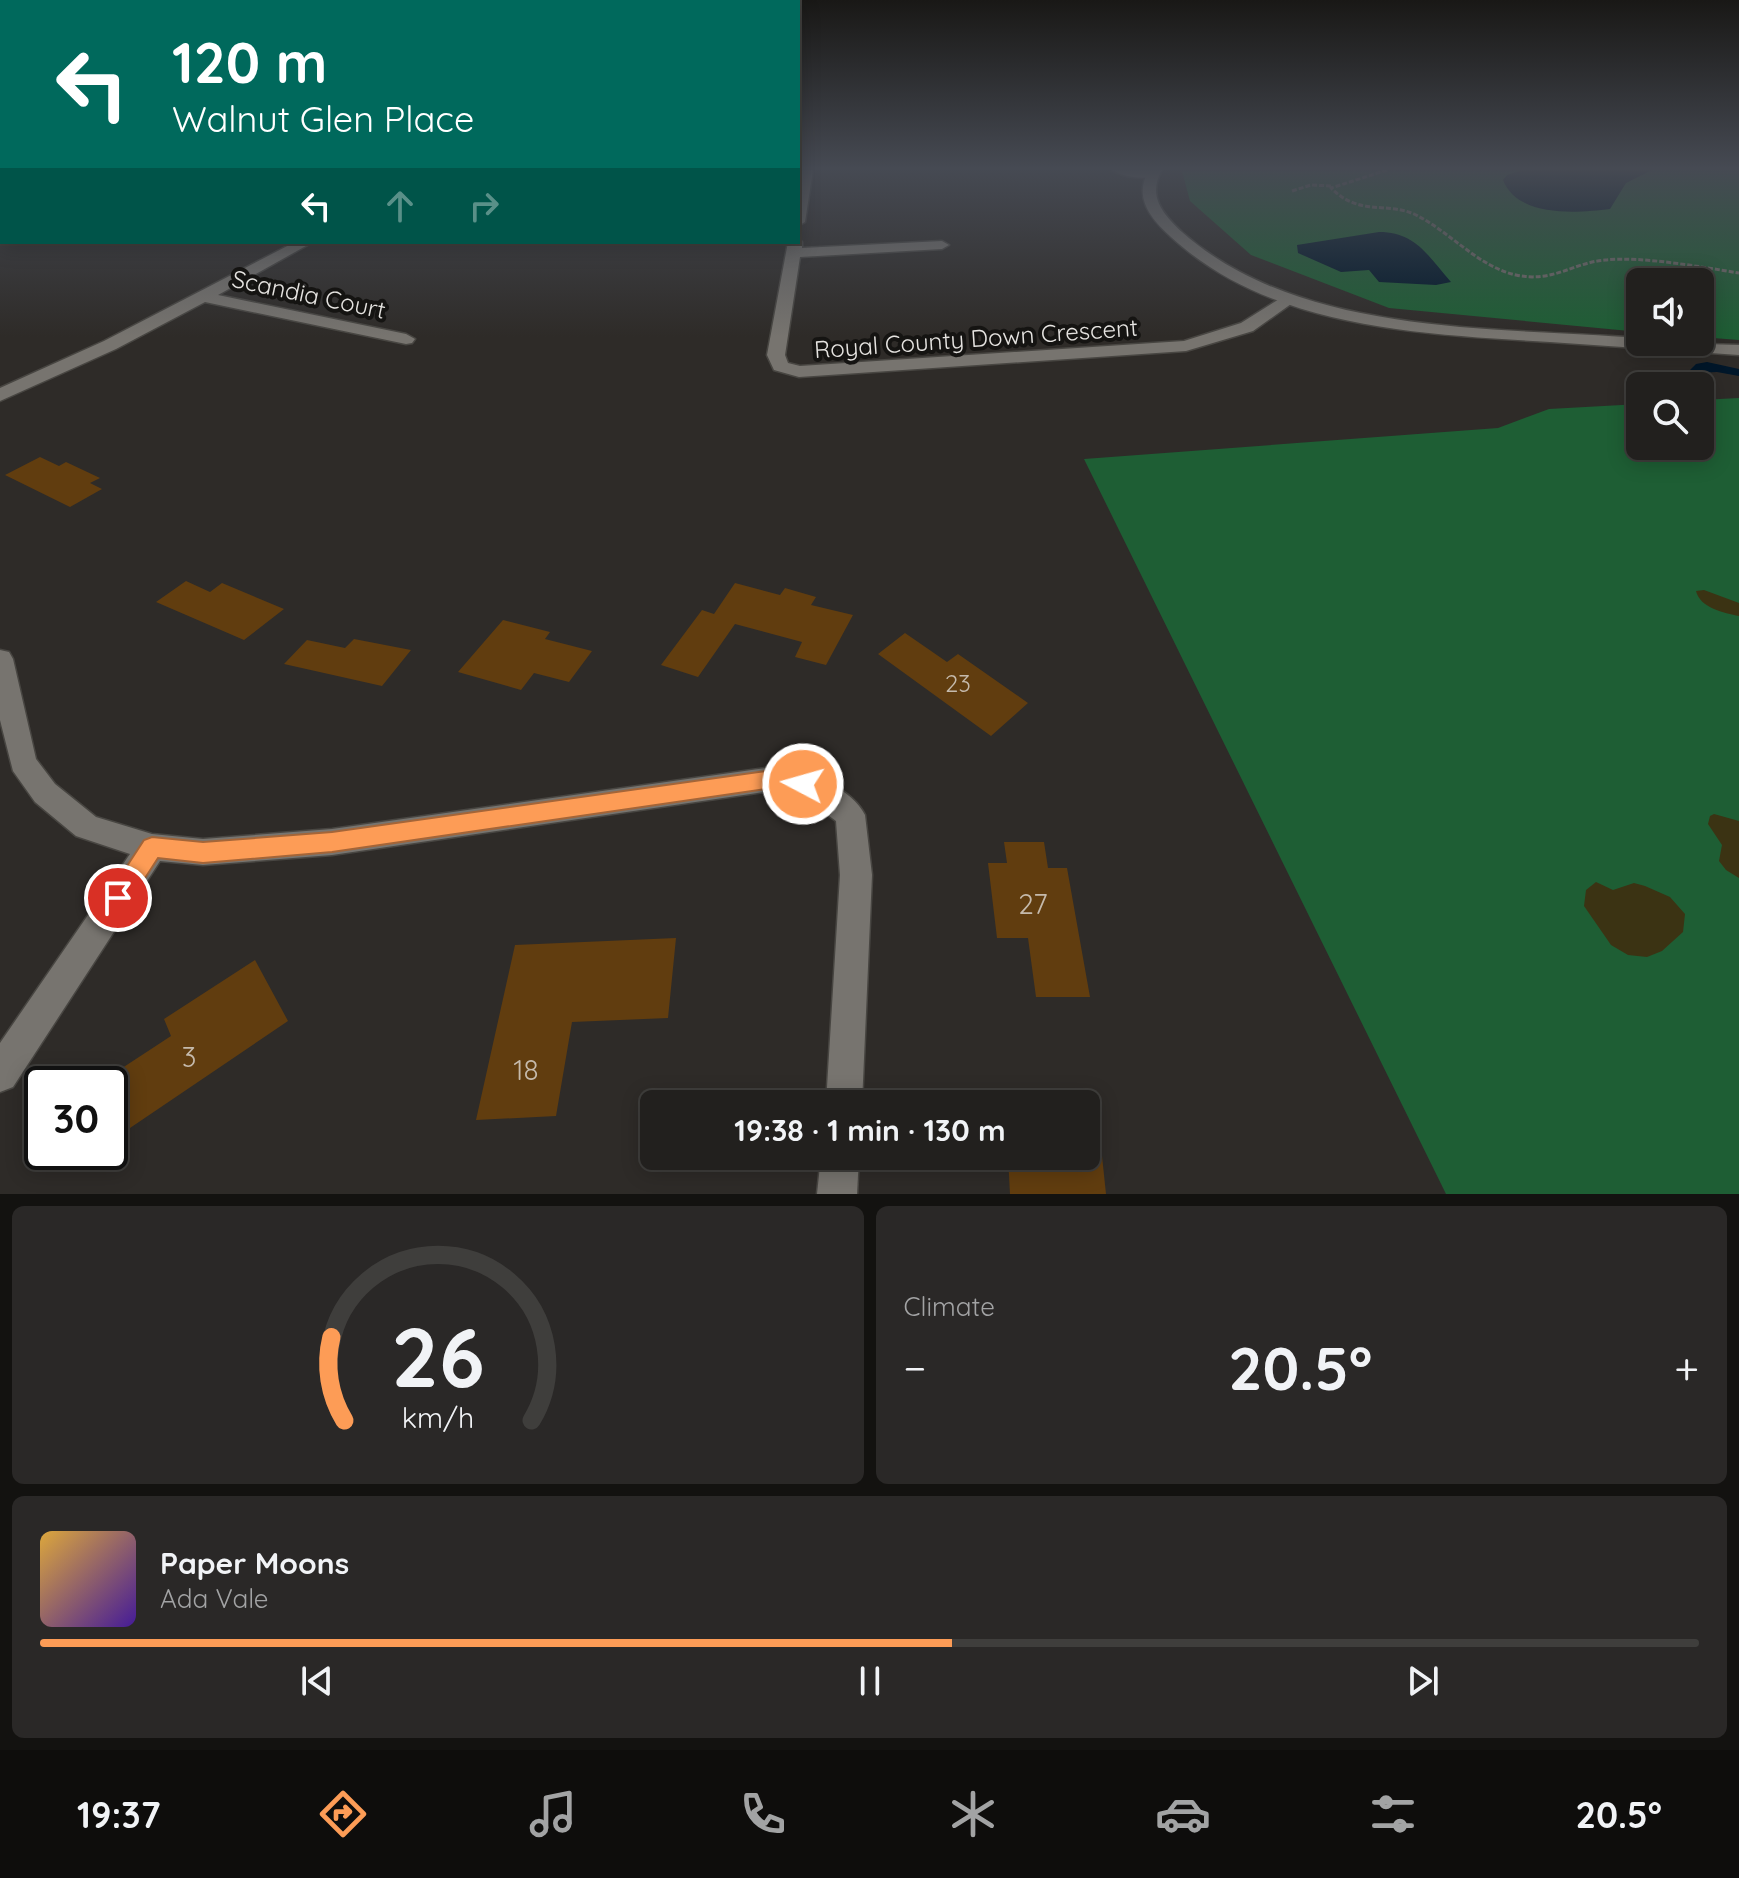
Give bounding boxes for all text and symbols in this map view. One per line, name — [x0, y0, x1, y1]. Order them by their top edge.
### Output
text: 120 m — [172, 27, 327, 97]
icon: left — [40, 32, 144, 136]
text: Walnut Glen Place — [172, 96, 474, 141]
icon: left — [294, 184, 338, 228]
icon: ahead — [378, 184, 422, 228]
icon: right — [462, 184, 506, 228]
street label: Scandia Court — [229, 263, 389, 325]
map controls — [1626, 268, 1714, 460]
button: sound — [1626, 268, 1714, 356]
street label: Royal County Down Crescent — [813, 312, 1139, 364]
button: search — [1626, 372, 1714, 460]
house number: 23 — [945, 668, 971, 698]
position arrow — [761, 742, 845, 826]
pin — [84, 864, 152, 932]
icon: arrive — [96, 876, 140, 920]
house number: 27 — [1018, 886, 1048, 921]
house number: 3 — [182, 1039, 196, 1074]
house number: 18 — [513, 1052, 539, 1087]
speed limit sign: 30 — [24, 1066, 128, 1170]
text: 19:38 · 1 min · 130 m — [734, 1111, 1006, 1149]
text: Climate — [904, 1290, 995, 1323]
text: 26 — [391, 1304, 484, 1408]
text: 20.5° — [1228, 1330, 1372, 1405]
text: − — [904, 1340, 926, 1395]
text: + — [1674, 1340, 1699, 1395]
text: km/h — [401, 1399, 474, 1435]
text: Paper Moons — [160, 1544, 349, 1582]
text: Ada Vale — [160, 1582, 269, 1615]
icon: previous — [295, 1659, 339, 1703]
icon: pause — [848, 1659, 892, 1703]
icon: next — [1401, 1659, 1445, 1703]
icon: directions — [315, 1786, 371, 1842]
icon: music — [525, 1786, 581, 1842]
icon: phone — [735, 1786, 791, 1842]
icon: climate — [945, 1786, 1001, 1842]
icon: car — [1155, 1786, 1211, 1842]
icon: filters — [1365, 1786, 1421, 1842]
text: 19:37 — [77, 1792, 160, 1837]
text: 20.5° — [1575, 1792, 1662, 1837]

